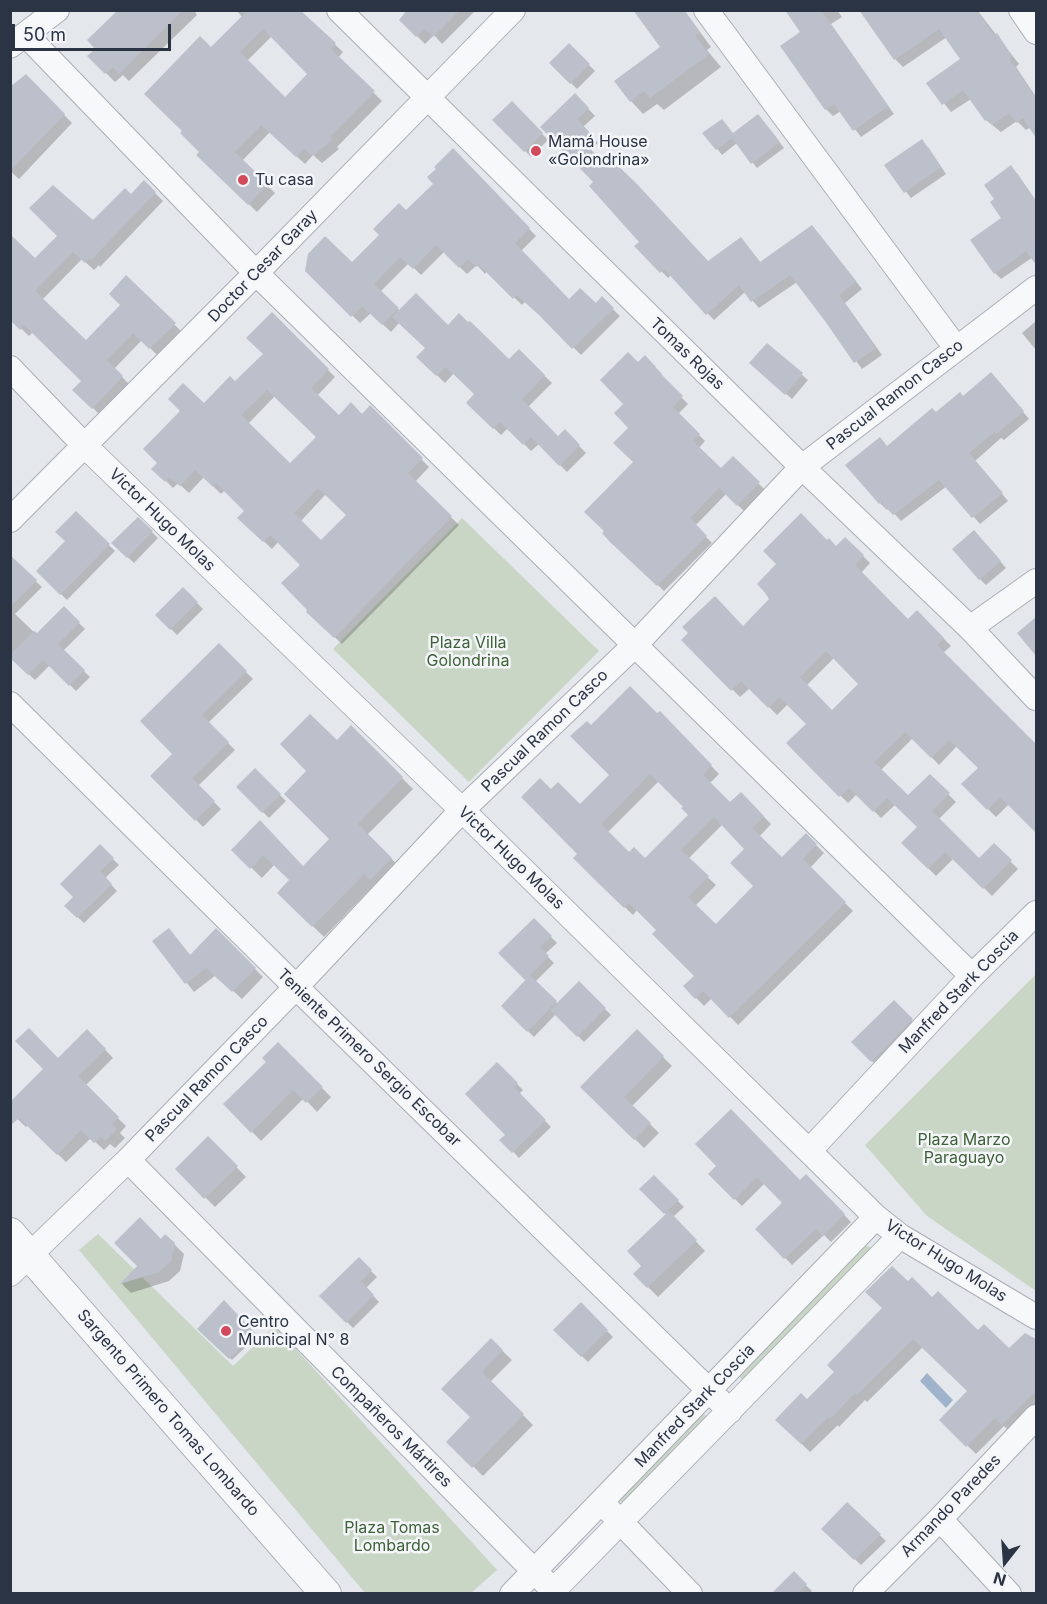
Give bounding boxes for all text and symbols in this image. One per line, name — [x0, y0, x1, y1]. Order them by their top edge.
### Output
scale bar — [15, 12, 174, 50]
text: 50 m — [23, 24, 66, 45]
place label: Mamá House «Golondrina» — [548, 132, 649, 170]
marker: Mamá House «Golondrina» — [529, 144, 543, 158]
place label: Tu casa — [255, 170, 314, 190]
marker: Tu casa — [236, 173, 250, 187]
street label: Doctor Cesar Garay — [204, 206, 322, 326]
street label: Tomas Rojas — [646, 314, 728, 394]
street label: Pascual Ramon Casco — [823, 336, 967, 454]
street label: Victor Hugo Molas — [105, 465, 219, 575]
park label: Plaza Villa Golondrina — [427, 633, 509, 671]
street label: Pascual Ramon Casco — [478, 666, 612, 796]
street label: Victor Hugo Molas — [454, 803, 568, 913]
street label: Manfred Stark Coscia — [895, 926, 1023, 1058]
street label: Teniente Primero Sergio Escobar — [273, 965, 465, 1151]
street label: Pascual Ramon Casco — [142, 1012, 272, 1146]
park label: Plaza Marzo Paraguayo — [917, 1130, 1011, 1168]
street label: Victor Hugo Molas — [882, 1216, 1010, 1306]
street label: Sargento Primero Tomas Lombardo — [73, 1306, 263, 1520]
place label: Centro Municipal N° 8 — [238, 1312, 349, 1350]
marker: Centro Municipal N° 8 — [219, 1324, 233, 1338]
street label: Manfred Stark Coscia — [631, 1340, 759, 1472]
street label: Compañeros Mártires — [326, 1362, 456, 1492]
street label: Armando Paredes — [897, 1451, 1005, 1561]
park label: Plaza Tomas Lombardo — [344, 1518, 440, 1556]
north arrow — [975, 1532, 1035, 1592]
text: N — [991, 1568, 1009, 1591]

